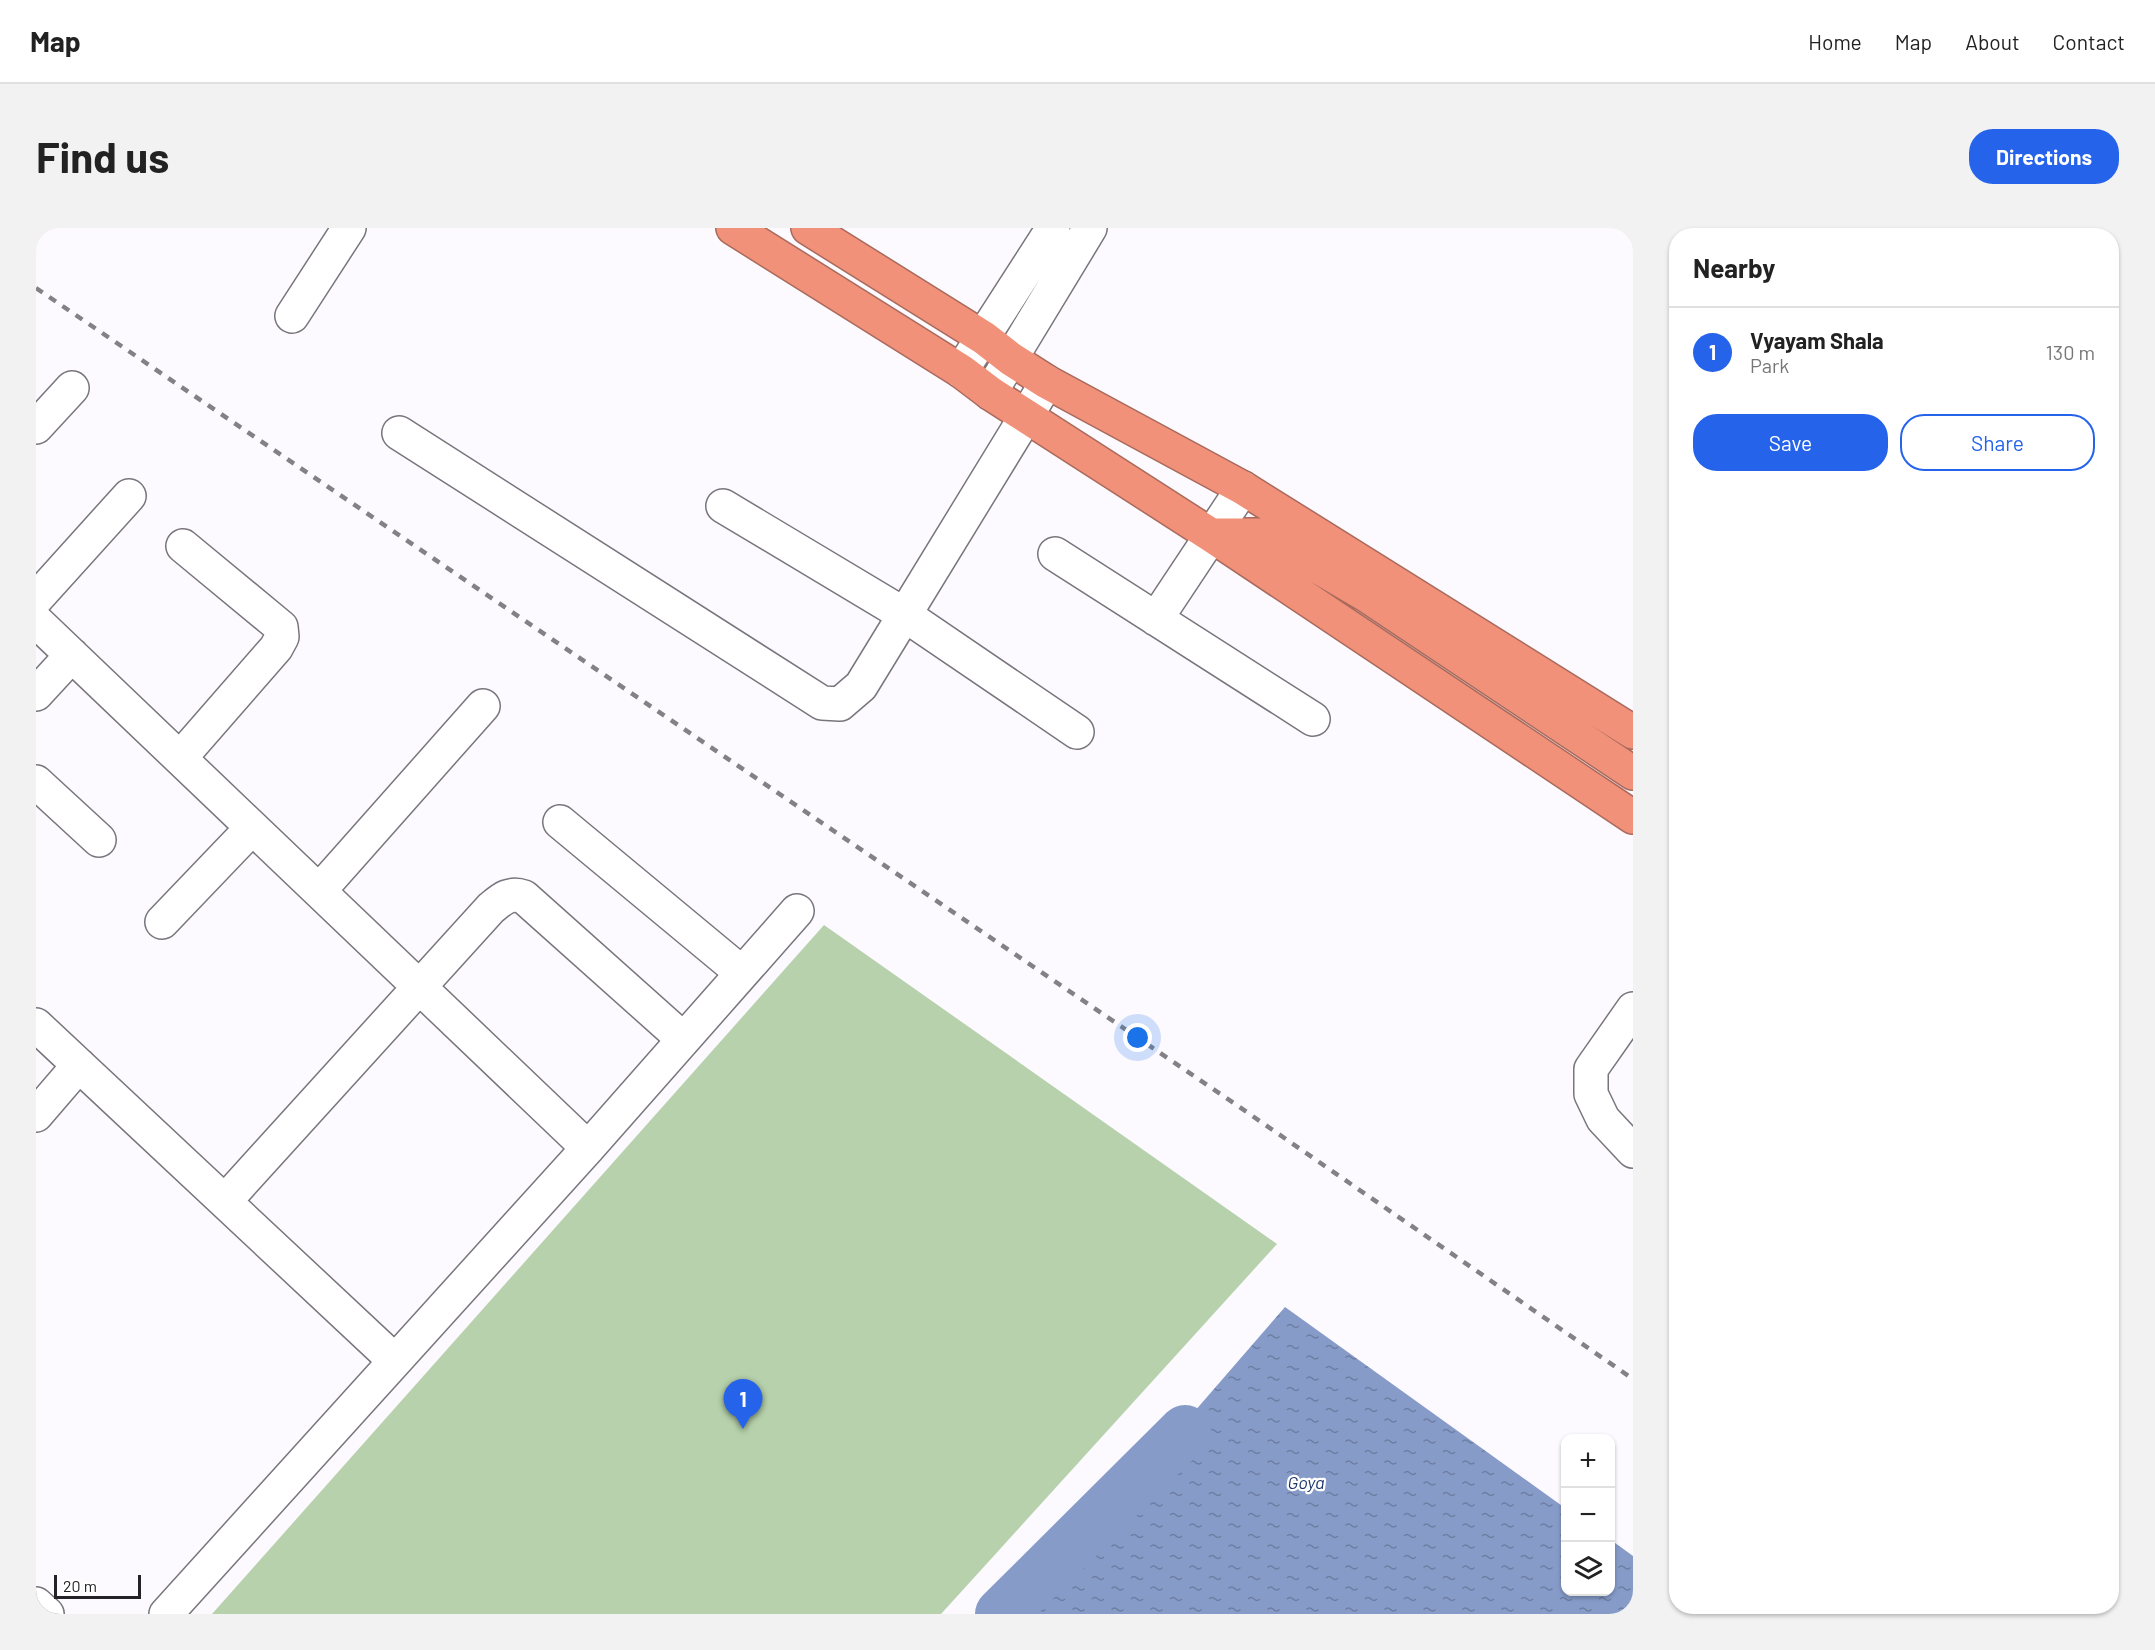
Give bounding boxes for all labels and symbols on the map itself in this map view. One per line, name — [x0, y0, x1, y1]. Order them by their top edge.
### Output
your location — [1123, 1023, 1152, 1052]
pin: 1 — [724, 1380, 762, 1429]
water label: Goya — [1287, 1471, 1325, 1493]
scale bar — [54, 1572, 141, 1600]

